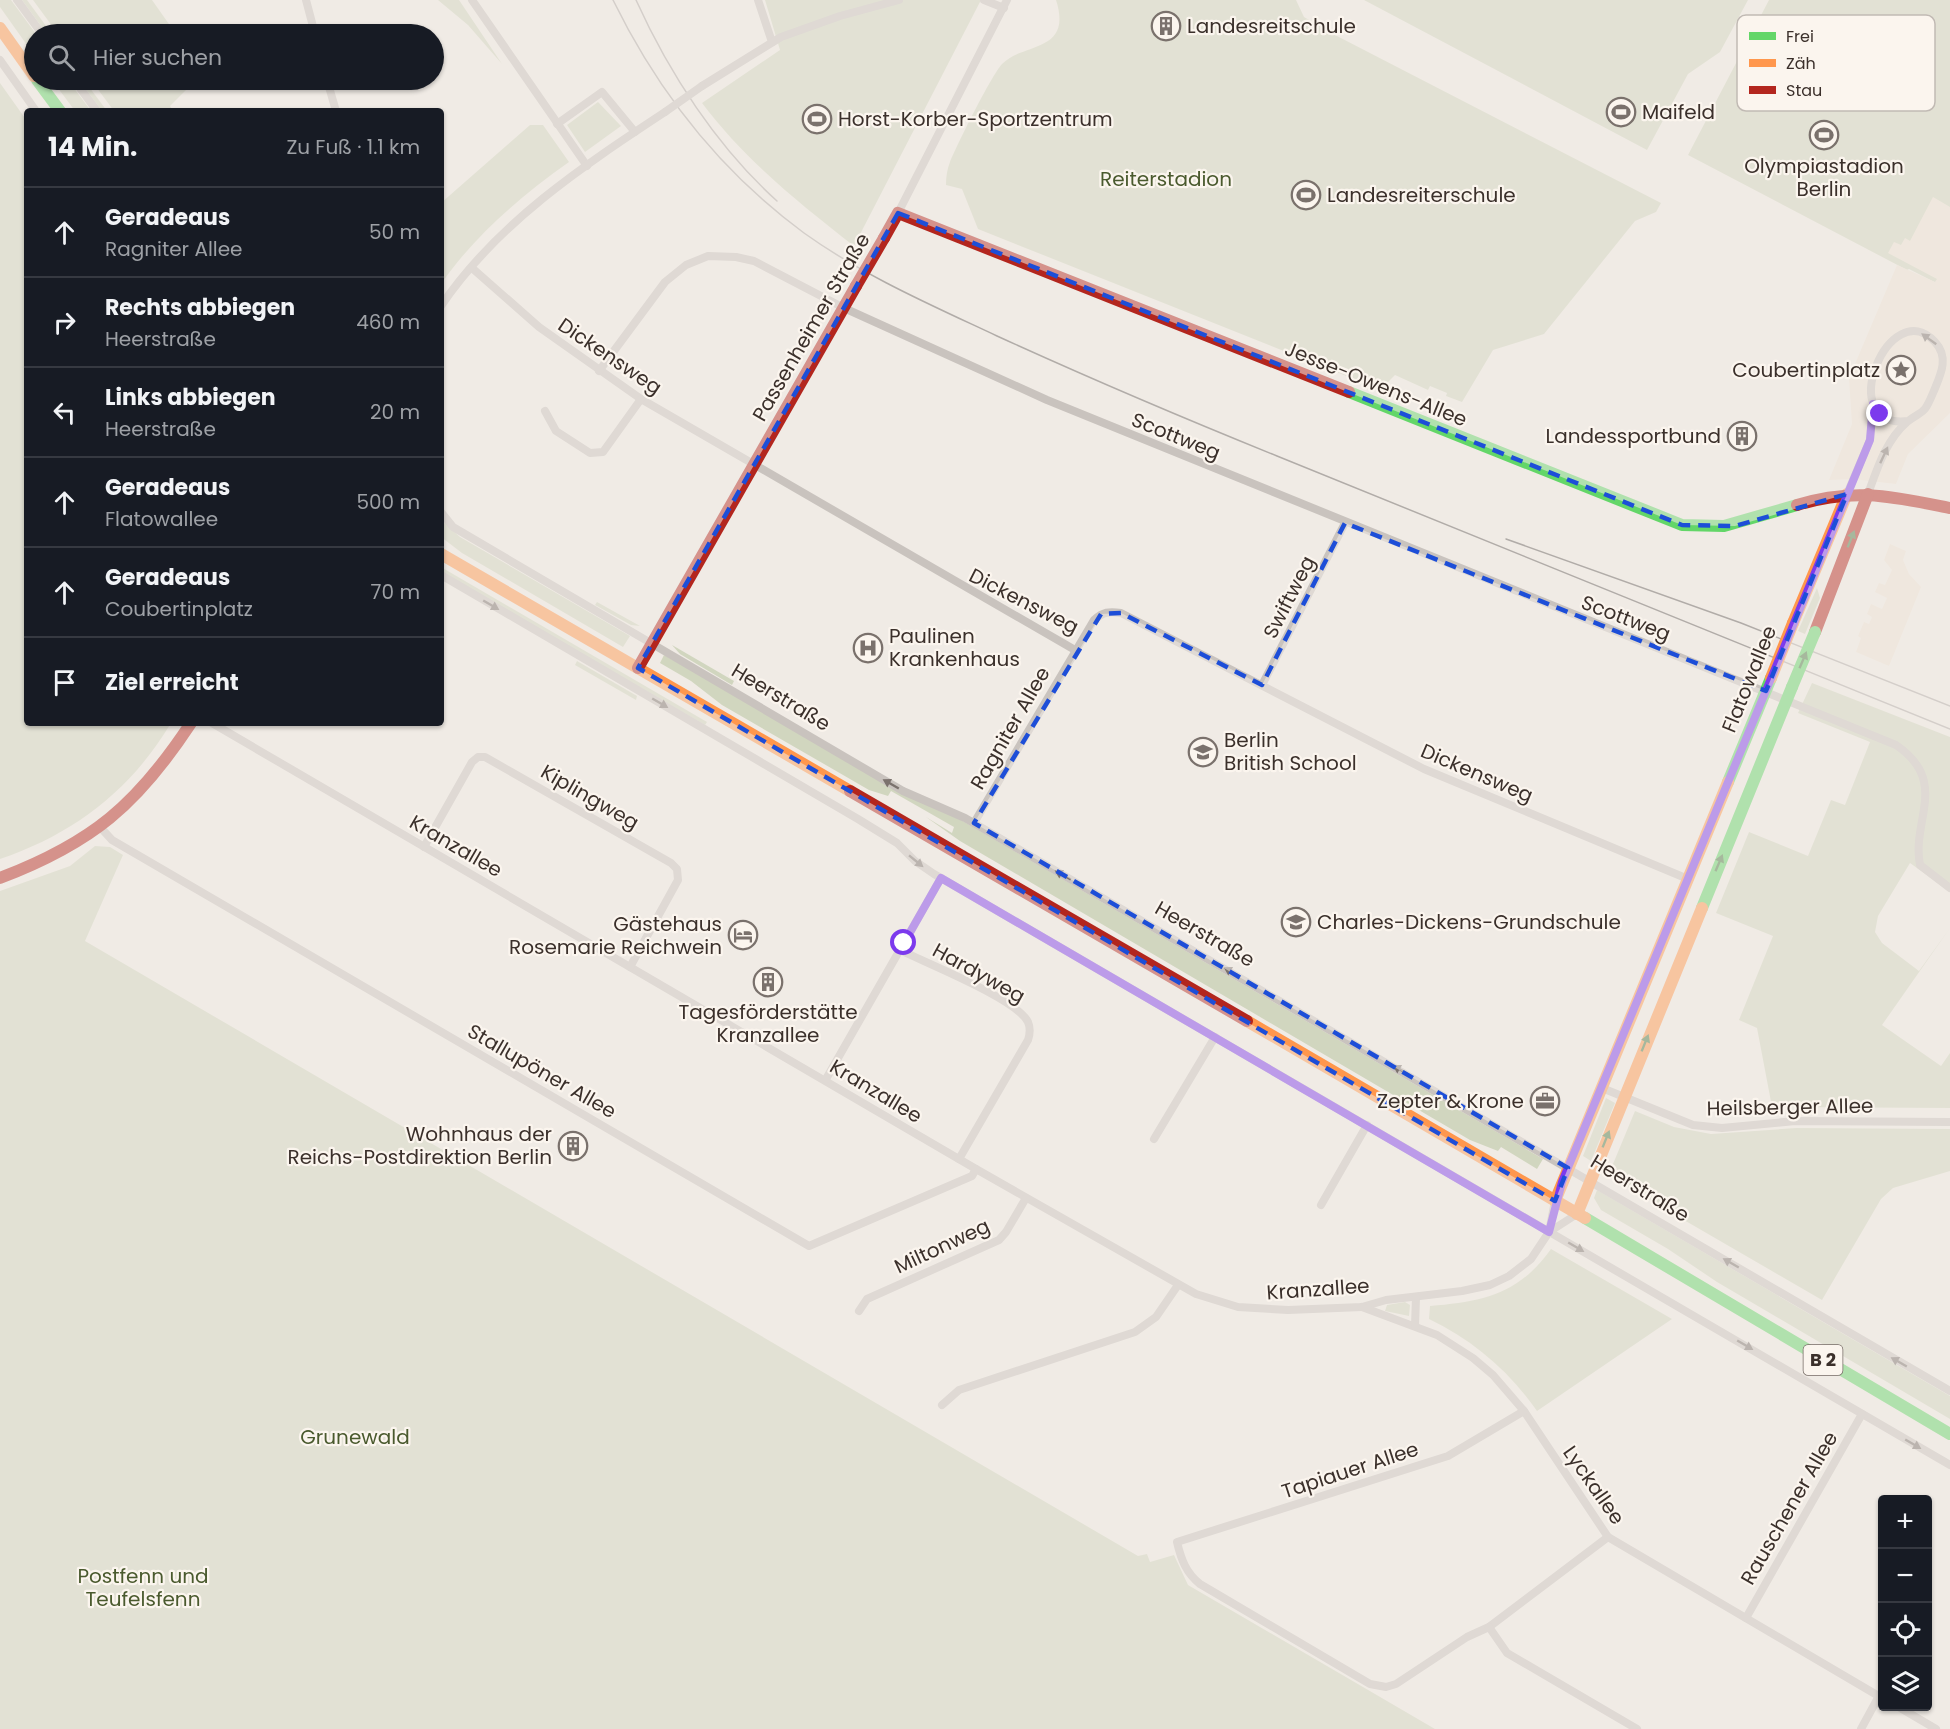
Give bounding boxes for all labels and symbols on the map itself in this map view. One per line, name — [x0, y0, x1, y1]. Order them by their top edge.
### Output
building icon: Landesreitschule — [1150, 10, 1182, 42]
place label: Landesreitschule — [1187, 12, 1356, 40]
legend — [1737, 15, 1935, 111]
text: Frei — [1786, 25, 1814, 48]
text: Zäh — [1786, 52, 1816, 75]
text: Stau — [1786, 79, 1822, 102]
sports icon: Maifeld — [1605, 96, 1637, 128]
place label: Maifeld — [1642, 98, 1715, 126]
sports icon: Horst-Korber-Sportzentrum — [801, 103, 833, 135]
place label: Horst-Korber-Sportzentrum — [838, 105, 1113, 133]
sports icon: Olympiastadion Berlin — [1808, 119, 1840, 151]
place label: Olympiastadion Berlin — [1744, 152, 1904, 203]
park label: Reiterstadion — [1100, 165, 1232, 193]
sports icon: Landesreiterschule — [1290, 179, 1322, 211]
place label: Landesreiterschule — [1327, 181, 1516, 209]
street label: Passenheimer Straße — [746, 228, 876, 426]
street label: Dickensweg — [553, 311, 667, 401]
one-way arrow — [1922, 333, 1938, 345]
street label: Jesse-Owens-Allee — [1281, 335, 1471, 433]
place icon: Coubertinplatz — [1885, 354, 1917, 386]
place label: Coubertinplatz — [1732, 356, 1880, 384]
route end — [1866, 400, 1892, 426]
street label: Scottweg — [1127, 405, 1225, 467]
building icon: Landessportbund — [1726, 420, 1758, 452]
place label: Landessportbund — [1546, 422, 1721, 450]
one-way arrow — [1879, 445, 1889, 463]
one-way arrow — [1846, 530, 1856, 548]
street label: Swiftweg — [1256, 551, 1322, 643]
street label: Dickensweg — [964, 561, 1084, 641]
street label: Scottweg — [1577, 588, 1675, 648]
one-way arrow — [483, 599, 500, 609]
street label: Flatowallee — [1715, 621, 1783, 737]
place label: Paulinen Krankenhaus — [889, 622, 1020, 673]
hospital icon: Paulinen Krankenhaus — [852, 632, 884, 664]
one-way arrow — [1798, 650, 1808, 668]
street label: Heerstraße — [726, 656, 836, 738]
street label: Ragniter Allee — [963, 661, 1057, 795]
one-way arrow — [652, 698, 669, 708]
place label: Berlin British School — [1224, 726, 1357, 777]
school or university icon: Berlin British School — [1187, 736, 1219, 768]
street label: Dickensweg — [1417, 737, 1537, 809]
street label: Kiplingweg — [536, 758, 644, 836]
one-way arrow — [882, 779, 899, 789]
street label: Kranzallee — [404, 808, 508, 884]
one-way arrow — [1715, 854, 1724, 872]
one-way arrow — [908, 855, 924, 868]
one-way arrow — [1054, 870, 1071, 880]
street label: Heerstraße — [1150, 894, 1260, 974]
school or university icon: Charles-Dickens-Grundschule — [1280, 906, 1312, 938]
place label: Charles-Dickens-Grundschule — [1317, 908, 1621, 936]
place label: Gästehaus Rosemarie Reichwein — [509, 910, 722, 961]
hotel icon: Gästehaus Rosemarie Reichwein — [727, 919, 759, 951]
route start — [890, 929, 916, 955]
street label: Hardyweg — [928, 936, 1030, 1010]
building icon: Tagesförderstätte Kranzallee — [752, 966, 784, 998]
one-way arrow — [1224, 967, 1240, 978]
place label: Tagesförderstätte Kranzallee — [678, 998, 858, 1049]
street label: Stallupöner Allee — [462, 1017, 622, 1125]
one-way arrow — [1640, 1034, 1650, 1052]
street label: Kranzallee — [825, 1052, 927, 1130]
one-way arrow — [1392, 1065, 1409, 1075]
office icon: Zepter & Krone — [1529, 1085, 1561, 1117]
place label: Zepter & Krone — [1377, 1087, 1524, 1115]
street label: Heilsberger Allee — [1706, 1092, 1874, 1122]
place label: Wohnhaus der Reichs-Postdirektion Berlin — [288, 1120, 552, 1171]
one-way arrow — [1601, 1129, 1611, 1147]
building icon: Wohnhaus der Reichs-Postdirektion Berlin — [557, 1130, 589, 1162]
street label: Heerstraße — [1585, 1147, 1695, 1229]
street label: Miltonweg — [890, 1212, 994, 1280]
one-way arrow — [1568, 1242, 1584, 1253]
one-way arrow — [1723, 1258, 1739, 1269]
street label: Kranzallee — [1266, 1271, 1370, 1307]
one-way arrow — [1737, 1340, 1754, 1350]
road number: B 2 — [1804, 1345, 1842, 1375]
one-way arrow — [1891, 1357, 1908, 1367]
park label: Grunewald — [300, 1423, 410, 1451]
street label: Rauschener Allee — [1734, 1426, 1844, 1590]
street label: Tapiauer Allee — [1278, 1435, 1422, 1505]
one-way arrow — [1905, 1438, 1921, 1449]
street label: Lyckallee — [1557, 1440, 1631, 1530]
park label: Postfenn und Teufelsfenn — [77, 1562, 209, 1613]

